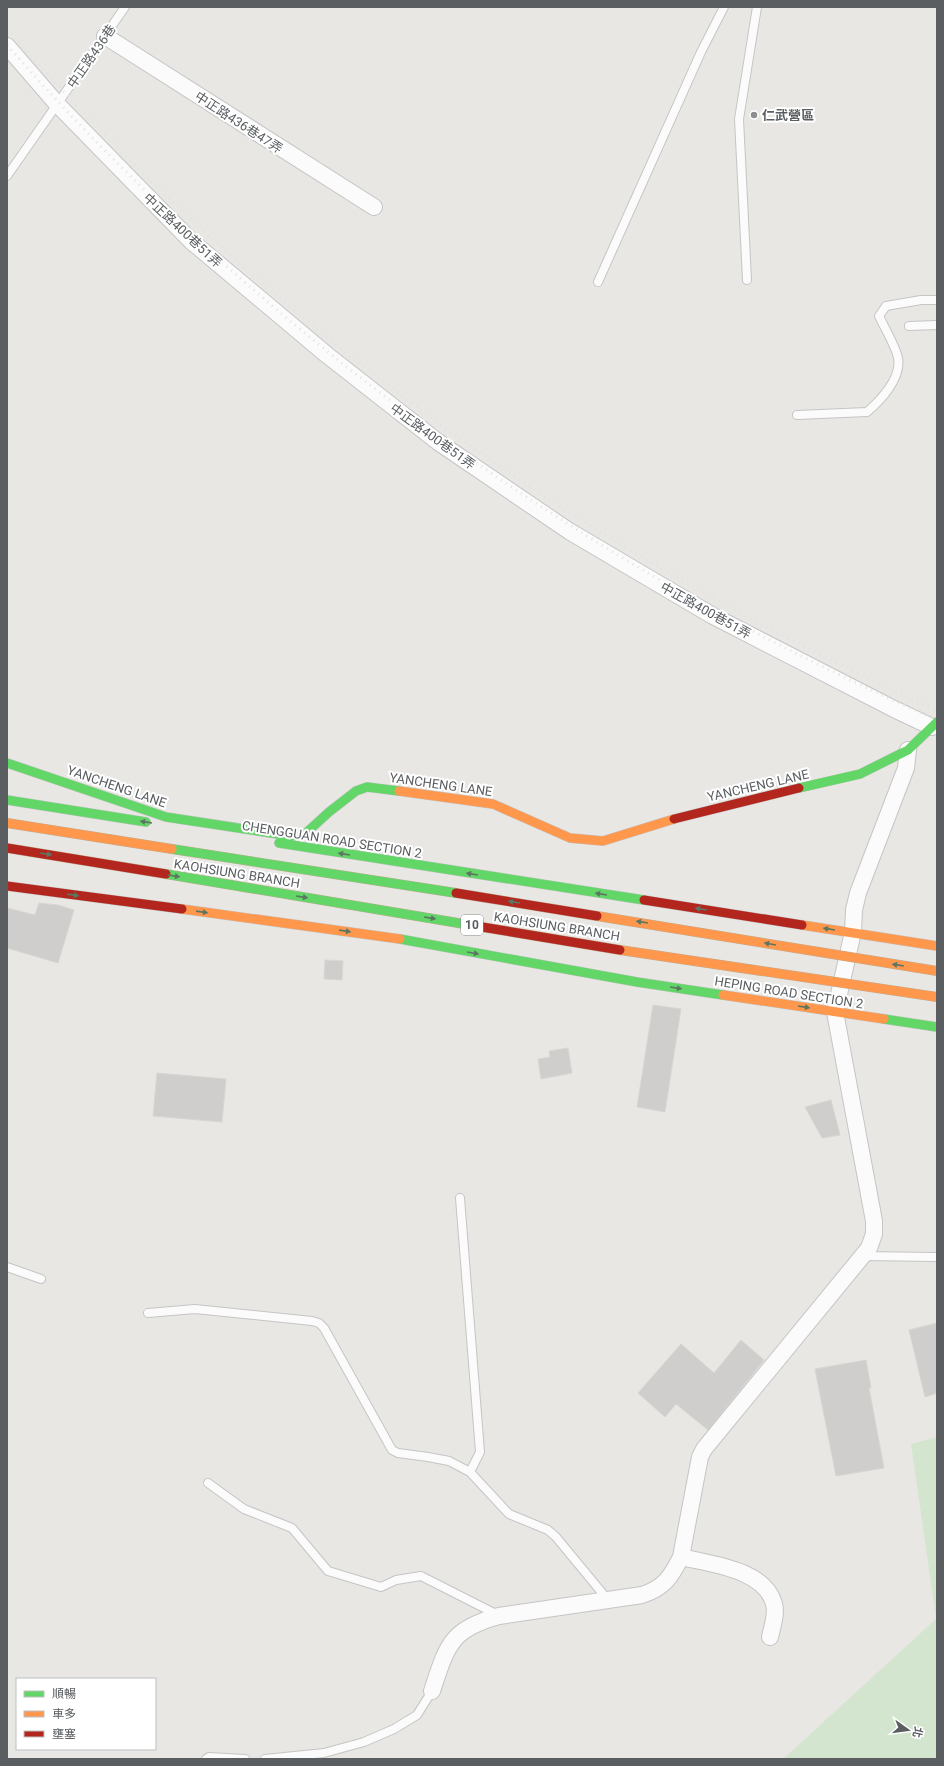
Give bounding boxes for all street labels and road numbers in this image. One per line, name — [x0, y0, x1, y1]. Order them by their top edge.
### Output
street label: 中正路436巷 — [64, 22, 119, 91]
street label: 中正路436巷47弄 — [192, 88, 285, 156]
street label: 中正路400巷51弄 — [140, 190, 225, 270]
street label: 中正路400巷51弄 — [387, 400, 478, 472]
street label: 中正路400巷51弄 — [658, 579, 754, 642]
street label: YANCHENG LANE — [65, 762, 168, 810]
street label: YANCHENG LANE — [706, 767, 810, 804]
street label: YANCHENG LANE — [389, 770, 493, 799]
street label: CHENGGUAN ROAD SECTION 2 — [241, 818, 423, 861]
street label: KAOHSIUNG BRANCH — [173, 856, 301, 891]
street label: KAOHSIUNG BRANCH — [493, 909, 621, 944]
road number: 10 — [461, 915, 483, 935]
street label: HEPING ROAD SECTION 2 — [714, 973, 864, 1012]

